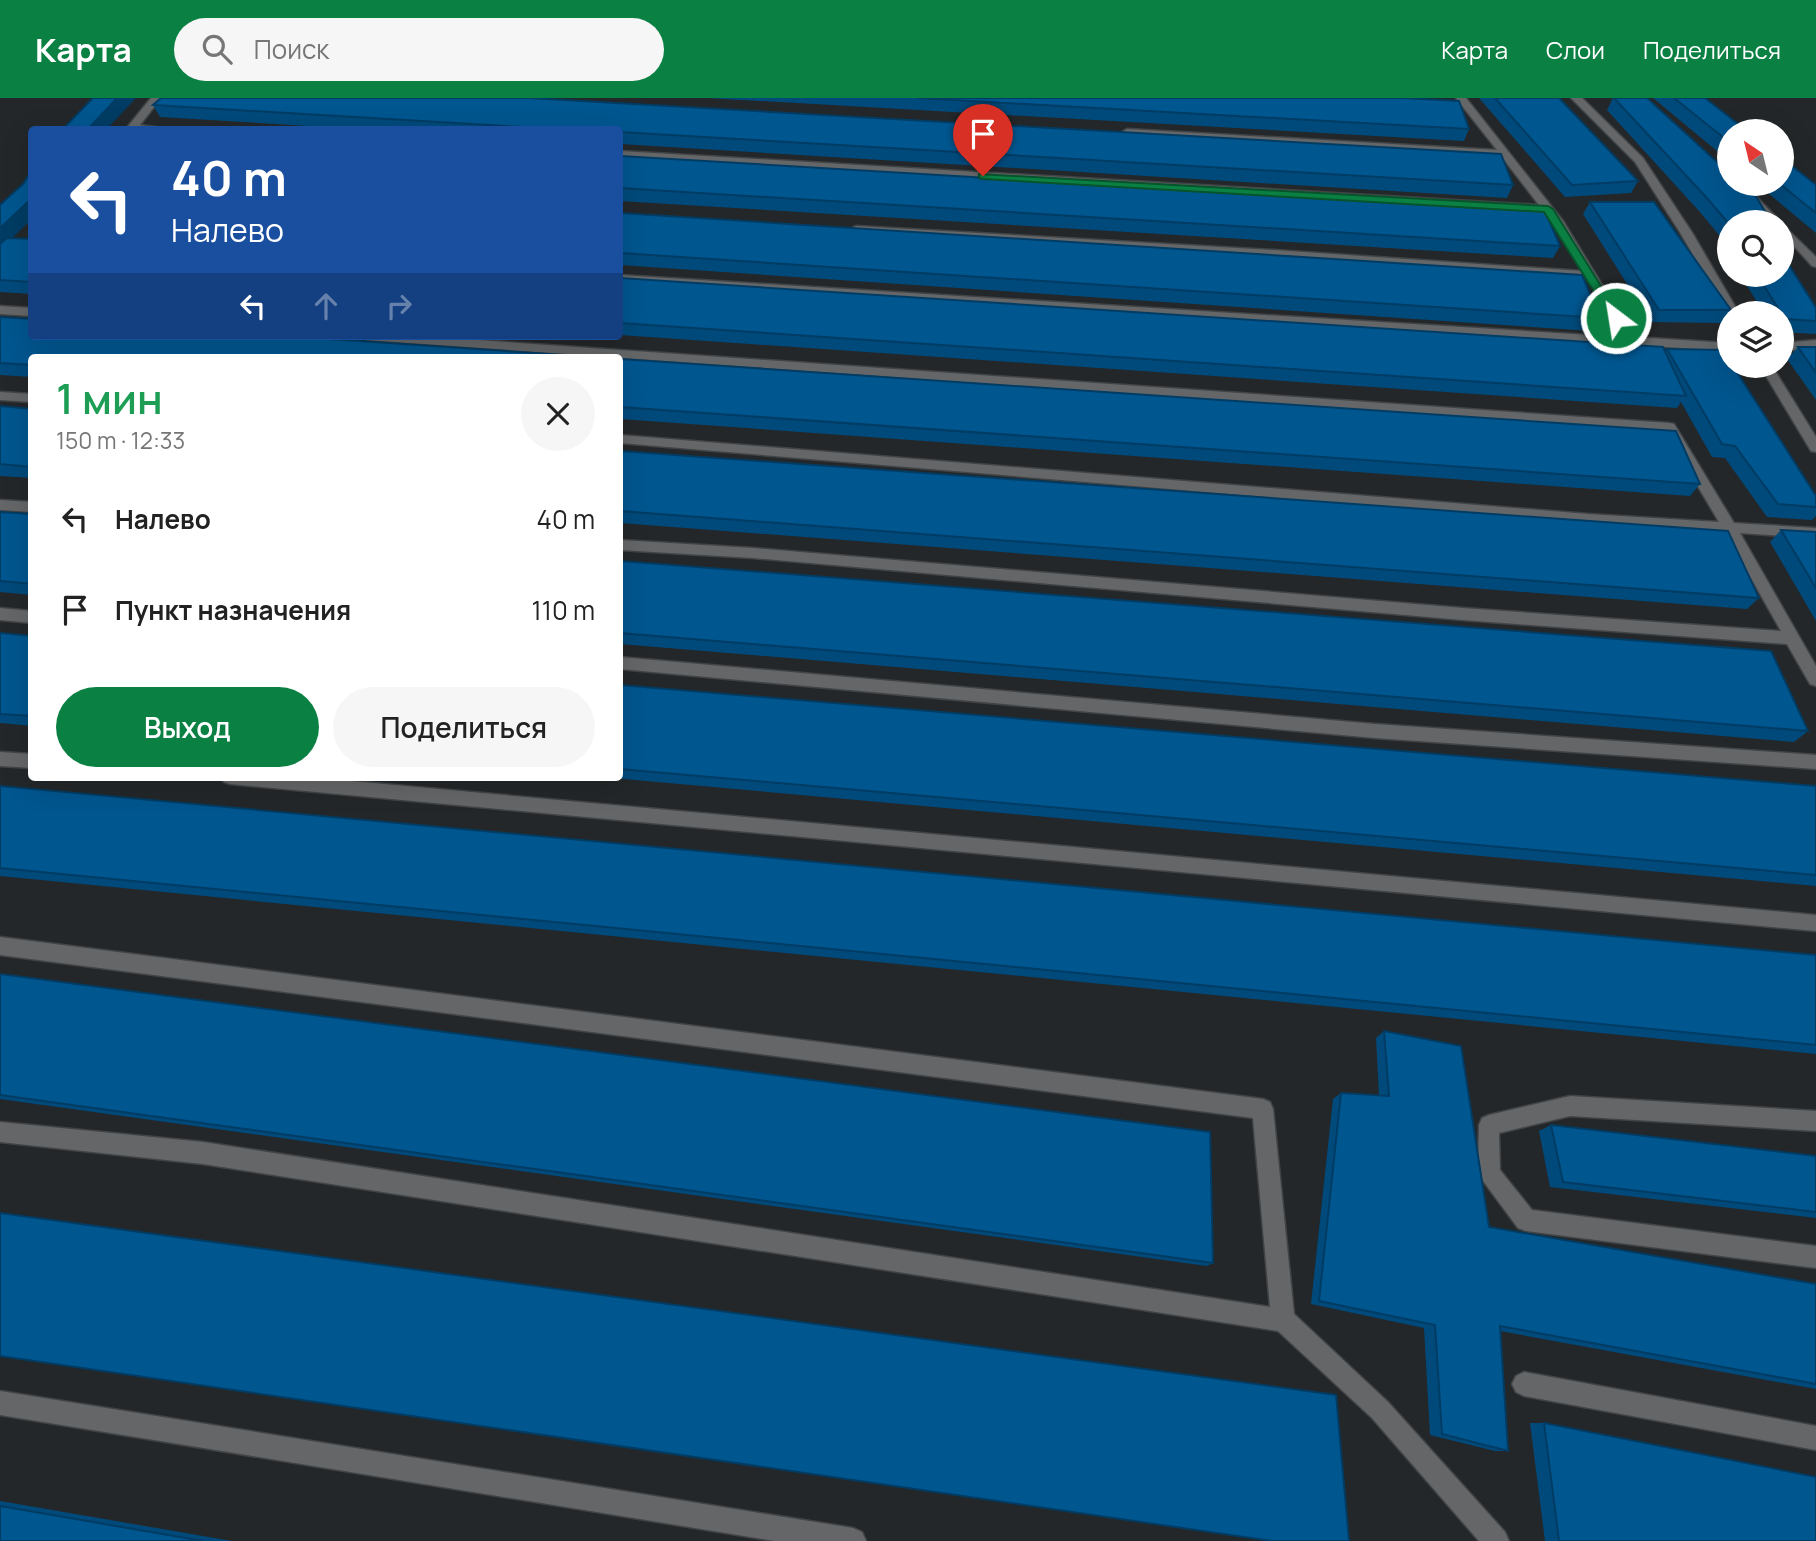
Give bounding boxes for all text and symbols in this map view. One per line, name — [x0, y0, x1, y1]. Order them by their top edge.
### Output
search box — [174, 18, 664, 81]
text: Карта — [35, 27, 132, 72]
icon: search — [198, 30, 236, 68]
text: Поиск — [254, 31, 329, 67]
text: Карта — [1441, 33, 1508, 66]
text: Слои — [1546, 33, 1605, 66]
text: Поделиться — [1643, 33, 1781, 66]
pin — [953, 104, 1013, 176]
icon: arrive — [964, 115, 1002, 153]
north arrow — [1717, 119, 1794, 196]
map controls — [1717, 119, 1794, 378]
text: 40 m — [171, 144, 287, 211]
icon: left — [56, 154, 147, 245]
text: Налево — [171, 208, 284, 252]
button: search — [1717, 210, 1794, 287]
position arrow — [1579, 281, 1653, 355]
icon: left — [234, 287, 272, 325]
icon: ahead — [307, 287, 345, 325]
icon: right — [380, 287, 418, 325]
button: layers — [1717, 301, 1794, 378]
text: 1 мин — [56, 369, 163, 427]
button: close — [521, 377, 595, 451]
text: 150 m · 12:33 — [56, 424, 185, 456]
icon: left — [56, 500, 94, 538]
text: Налево — [115, 501, 211, 537]
text: 40 m — [537, 501, 595, 537]
icon: arrive — [56, 591, 94, 629]
text: Пункт назначения — [115, 592, 351, 628]
text: 110 m — [532, 592, 595, 628]
button: Выход — [56, 687, 319, 767]
button: Поделиться — [333, 687, 595, 767]

